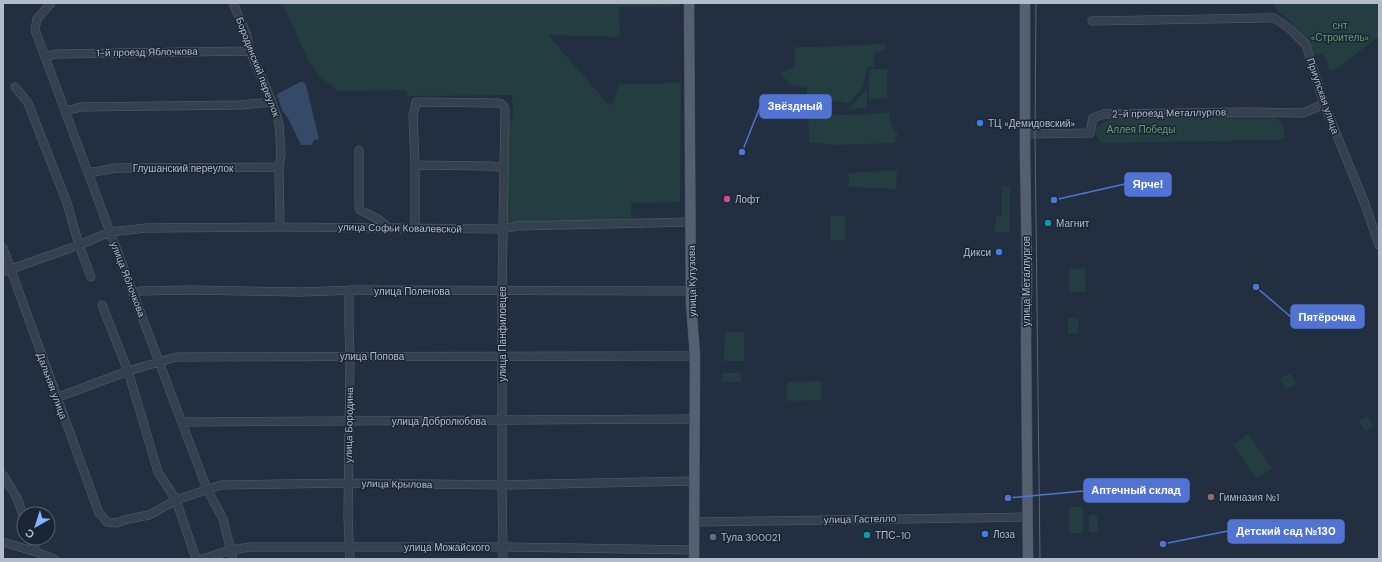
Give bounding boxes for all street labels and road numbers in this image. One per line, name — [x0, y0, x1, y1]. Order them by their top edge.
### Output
street label: Бородинский переулок — [233, 15, 283, 119]
street label: 1-й проезд Яблочкова — [96, 45, 198, 59]
street label: Приупская улица — [1304, 56, 1342, 136]
street label: 2-й проезд Металлургов — [1112, 106, 1226, 120]
street label: Глушанский переулок — [133, 162, 234, 175]
street label: улица Софьи Ковалевской — [338, 220, 462, 236]
street label: улица Металлургов — [1020, 236, 1033, 326]
street label: улица Яблочкова — [108, 239, 149, 319]
street label: улица Кутузова — [685, 245, 699, 317]
street label: улица Поленова — [374, 285, 450, 298]
street label: улица Панфиловцев — [496, 286, 509, 382]
street label: улица Попова — [340, 350, 405, 363]
street label: Дальняя улица — [34, 351, 70, 421]
street label: улица Бородина — [342, 387, 356, 463]
street label: улица Добролюбова — [392, 415, 487, 428]
street label: улица Крылова — [361, 477, 433, 491]
street label: улица Гастелло — [824, 512, 897, 526]
street label: улица Можайского — [404, 541, 490, 554]

